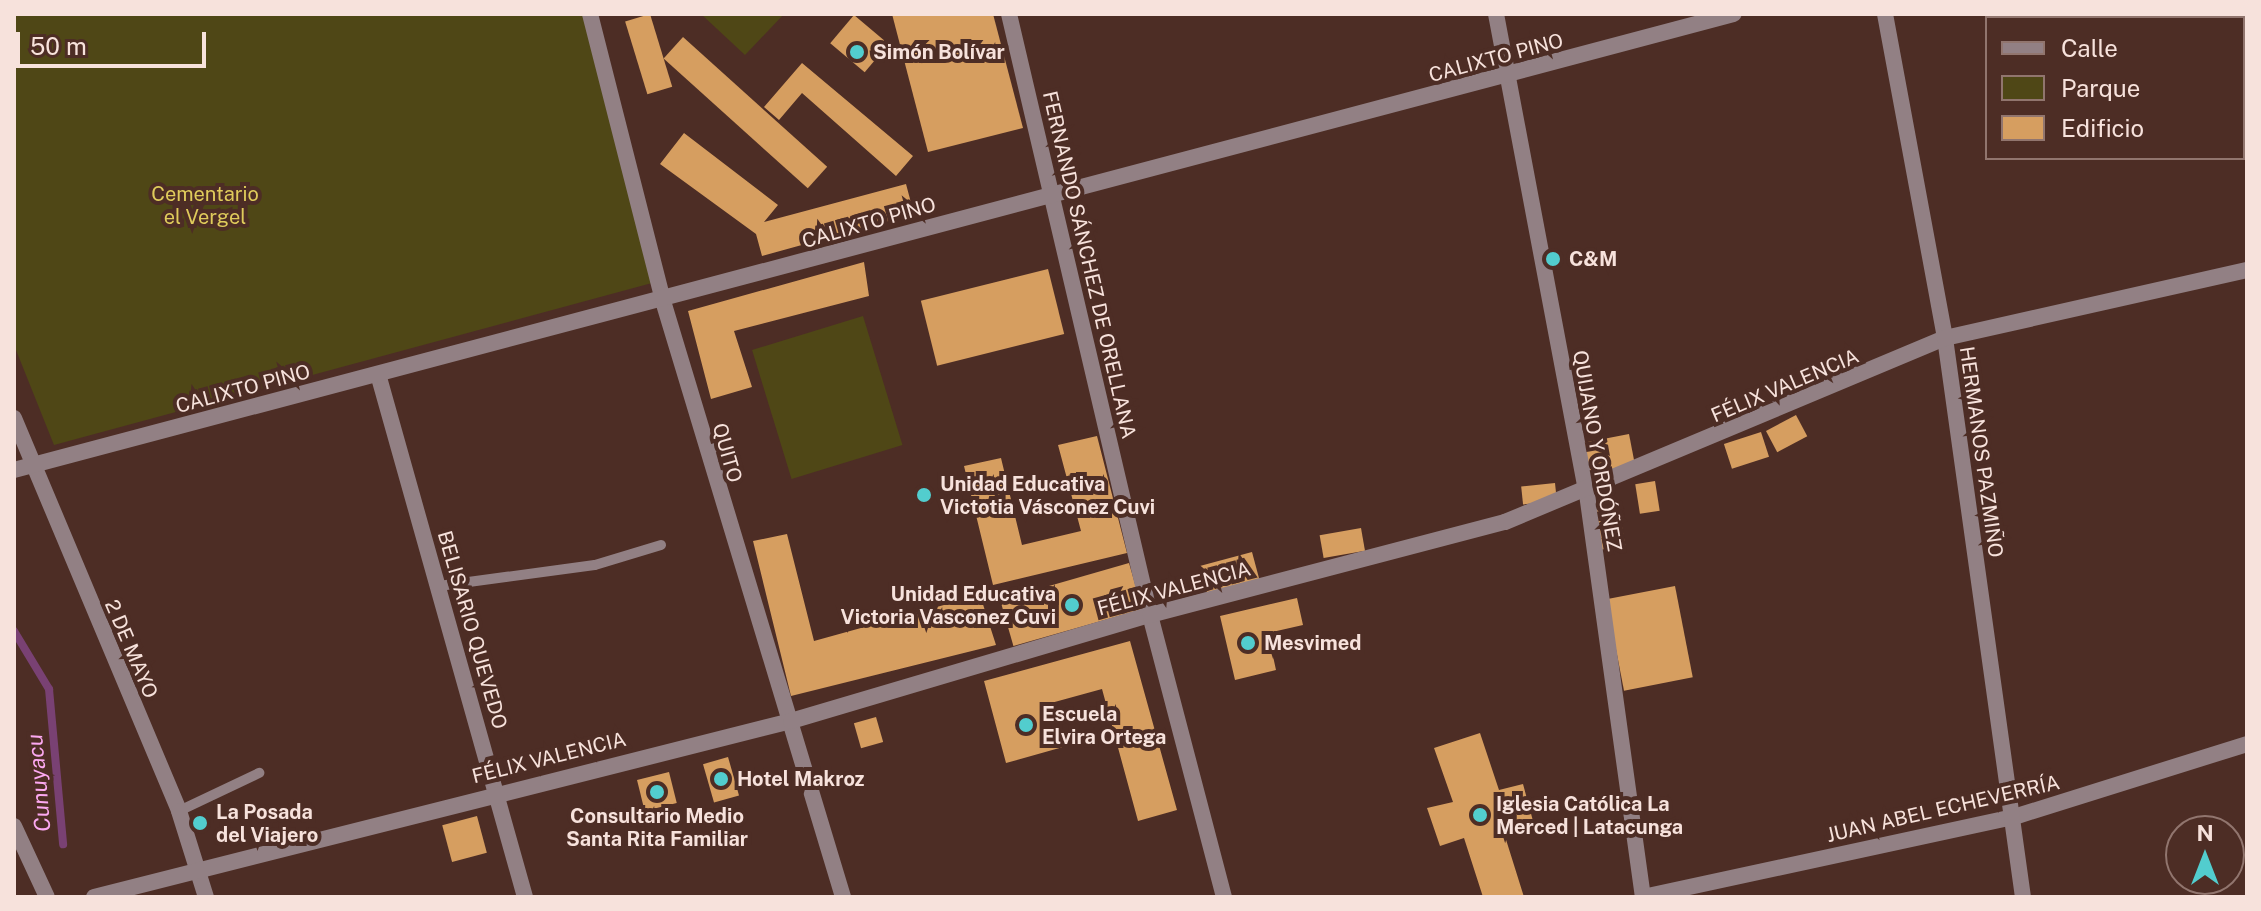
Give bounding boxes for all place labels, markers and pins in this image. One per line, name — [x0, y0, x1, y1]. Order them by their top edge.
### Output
place label: Simón Bolívar — [873, 40, 1005, 64]
marker: Simón Bolívar — [848, 43, 866, 61]
place label: C&M — [1569, 247, 1617, 271]
marker: C&M — [1544, 250, 1562, 268]
place label: Unidad Educativa Victotia Vásconez Cuvi — [940, 472, 1155, 519]
marker: Unidad Educativa Victotia Vásconez Cuvi — [915, 486, 933, 504]
place label: Unidad Educativa Victoria Vasconez Cuvi — [840, 582, 1056, 629]
marker: Unidad Educativa Victoria Vasconez Cuvi — [1063, 596, 1081, 614]
place label: Mesvimed — [1264, 631, 1361, 655]
marker: Mesvimed — [1239, 634, 1257, 652]
place label: Escuela Elvira Ortega — [1042, 702, 1166, 749]
marker: Escuela Elvira Ortega — [1017, 716, 1035, 734]
place label: Hotel Makroz — [737, 767, 865, 791]
marker: Hotel Makroz — [712, 770, 730, 788]
marker: Consultario Medio Santa Rita Familiar — [648, 783, 666, 801]
place label: Iglesia Católica La Merced | Latacunga — [1496, 792, 1683, 839]
place label: La Posada del Viajero — [216, 800, 319, 847]
place label: Consultario Medio Santa Rita Familiar — [566, 804, 748, 851]
marker: Iglesia Católica La Merced | Latacunga — [1471, 806, 1489, 824]
marker: La Posada del Viajero — [191, 814, 209, 832]

